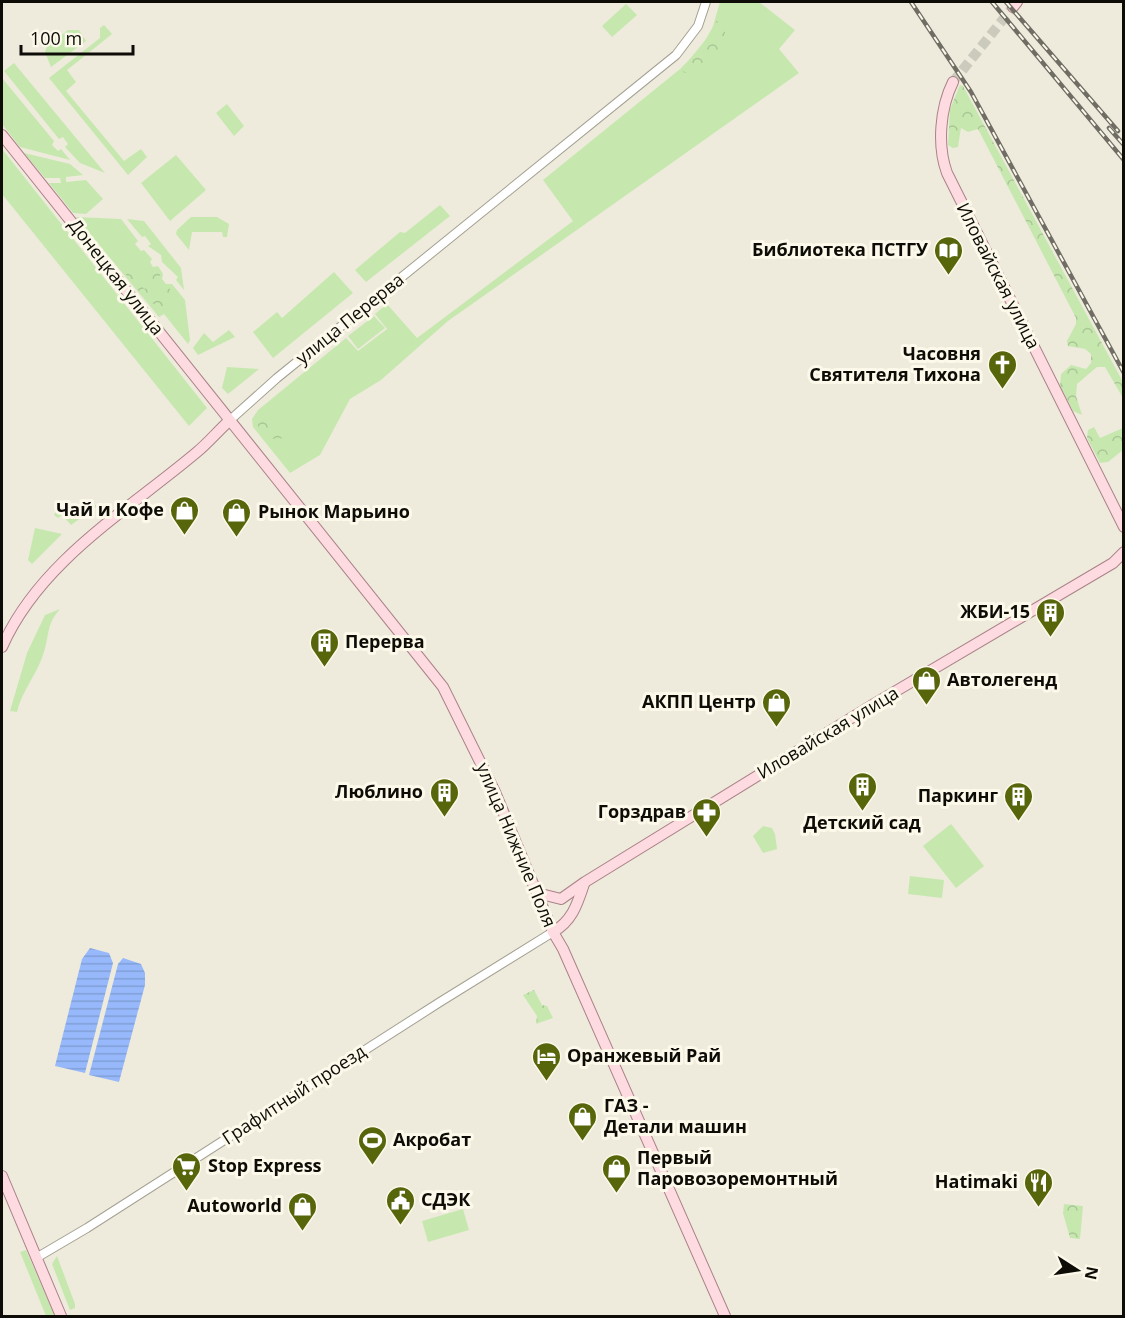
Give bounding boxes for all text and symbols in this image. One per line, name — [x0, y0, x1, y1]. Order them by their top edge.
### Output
scale bar — [21, 18, 134, 56]
text: 100 m — [30, 26, 82, 50]
street label: Иловайская улица — [952, 198, 1046, 353]
street label: Донецкая улица — [64, 213, 170, 340]
library icon: Библиотека ПСТГУ — [933, 234, 965, 276]
place label: Библиотека ПСТГУ — [752, 237, 928, 261]
street label: улица Перерва — [290, 267, 408, 369]
place label: Часовня Святителя Тихона — [809, 341, 981, 386]
church icon: Часовня Святителя Тихона — [986, 348, 1018, 390]
shop icon: Чай и Кофе — [169, 494, 201, 536]
shop icon: Рынок Марьино — [221, 496, 253, 538]
place label: Чай и Кофе — [56, 497, 164, 521]
place label: Рынок Марьино — [258, 499, 410, 523]
building icon: ЖБИ-15 — [1035, 596, 1067, 638]
place label: ЖБИ-15 — [960, 599, 1030, 623]
building icon: Перерва — [308, 626, 340, 668]
place label: Перерва — [345, 629, 425, 653]
shop icon: Автолегенд — [910, 664, 942, 706]
place label: Автолегенд — [947, 667, 1057, 691]
street label: Иловайская улица — [752, 680, 903, 784]
shop icon: АКПП Центр — [761, 686, 793, 728]
place label: АКПП Центр — [642, 689, 756, 713]
street label: улица Нижние Поля — [471, 759, 562, 931]
building icon: Детский сад — [846, 770, 878, 812]
building icon: Люблино — [428, 776, 460, 818]
place label: Люблино — [335, 779, 423, 803]
building icon: Паркинг — [1003, 780, 1035, 822]
place label: Паркинг — [918, 783, 998, 807]
pharmacy icon: Горздрав — [691, 796, 723, 838]
place label: Горздрав — [598, 799, 686, 823]
place label: Детский сад — [803, 810, 921, 834]
street label: Графитный проезд — [217, 1039, 370, 1150]
hotel icon: Оранжевый Рай — [530, 1040, 562, 1082]
place label: Оранжевый Рай — [567, 1043, 721, 1067]
place label: ГАЗ - Детали машин — [604, 1093, 747, 1138]
shop icon: ГАЗ - Детали машин — [567, 1100, 599, 1142]
sports icon: Акробат — [356, 1124, 388, 1166]
place label: Акробат — [393, 1127, 471, 1151]
place label: Первый Паровозоремонтный — [637, 1145, 838, 1190]
supermarket icon: Stop Express — [171, 1150, 203, 1192]
shop icon: Первый Паровозоремонтный — [600, 1152, 632, 1194]
place label: Stop Express — [208, 1153, 322, 1177]
restaurant icon: Hatimaki — [1023, 1166, 1055, 1208]
place label: Hatimaki — [935, 1169, 1018, 1193]
public building icon: СДЭК — [384, 1184, 416, 1226]
place label: СДЭК — [421, 1187, 471, 1211]
shop icon: Autoworld — [287, 1190, 319, 1232]
place label: Autoworld — [187, 1193, 282, 1217]
north arrow — [1047, 1240, 1107, 1300]
text: N — [1080, 1264, 1104, 1282]

